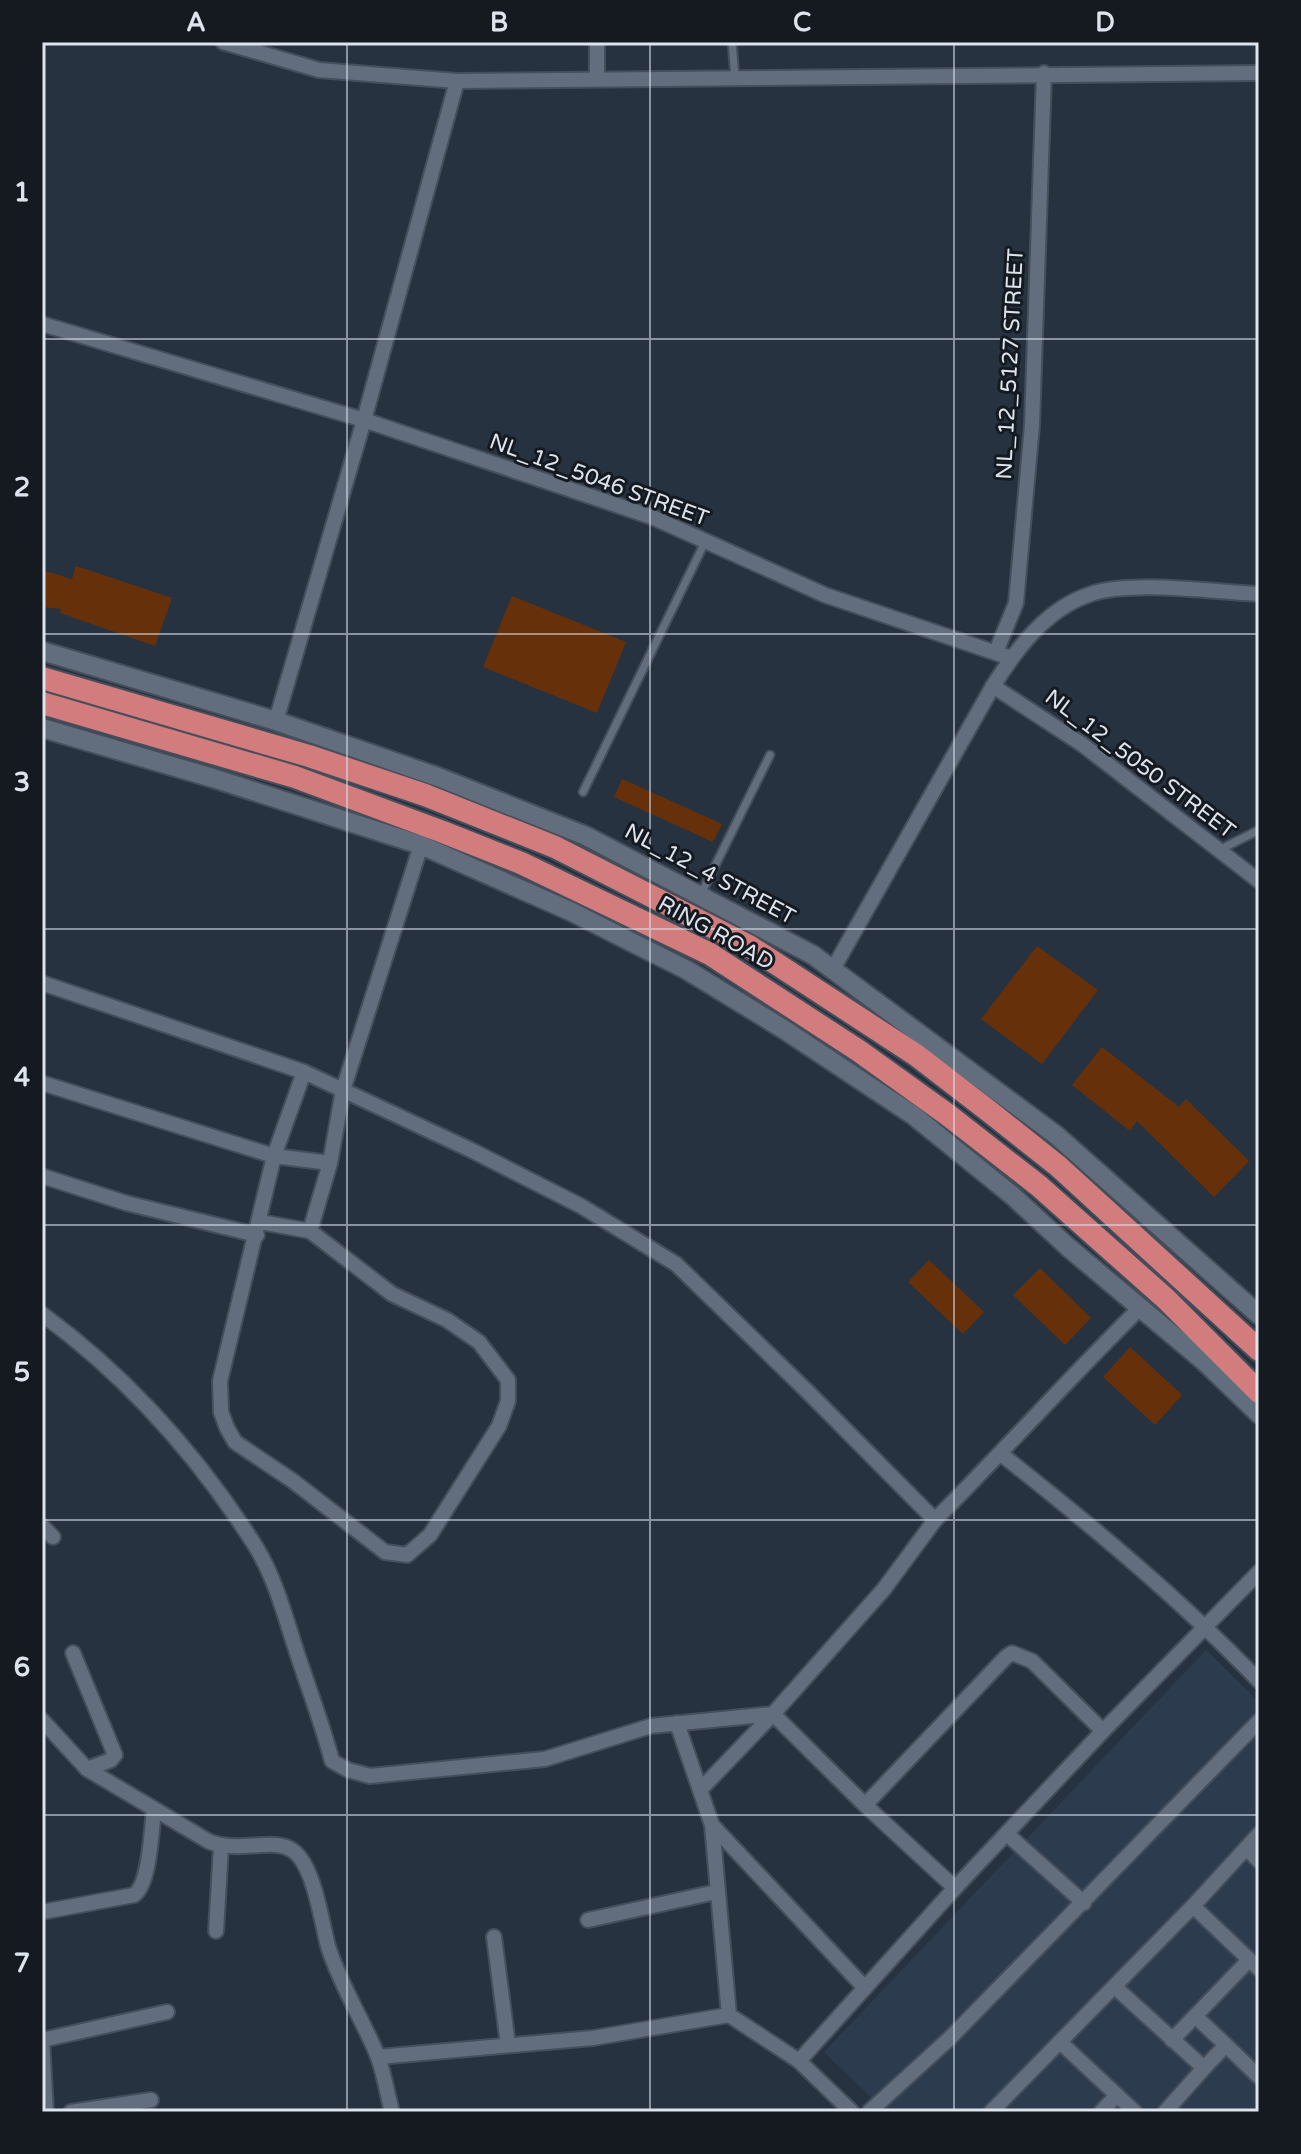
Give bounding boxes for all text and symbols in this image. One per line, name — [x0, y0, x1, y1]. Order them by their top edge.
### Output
text: A — [186, 7, 206, 38]
text: B — [490, 7, 508, 38]
text: C — [793, 7, 811, 38]
text: D — [1095, 7, 1115, 38]
text: 1 — [14, 177, 30, 208]
street label: NL_12_5127 STREET — [991, 247, 1029, 480]
street label: NL_12_5046 STREET — [486, 428, 713, 532]
text: 2 — [14, 472, 30, 503]
street label: NL_12_5050 STREET — [1040, 684, 1241, 844]
text: 3 — [14, 767, 30, 798]
street label: NL_12_4 STREET — [620, 818, 800, 930]
street label: RING ROAD — [654, 891, 778, 975]
text: 4 — [14, 1062, 30, 1093]
text: 5 — [14, 1357, 30, 1388]
text: 6 — [14, 1652, 30, 1683]
text: 7 — [14, 1948, 30, 1979]

